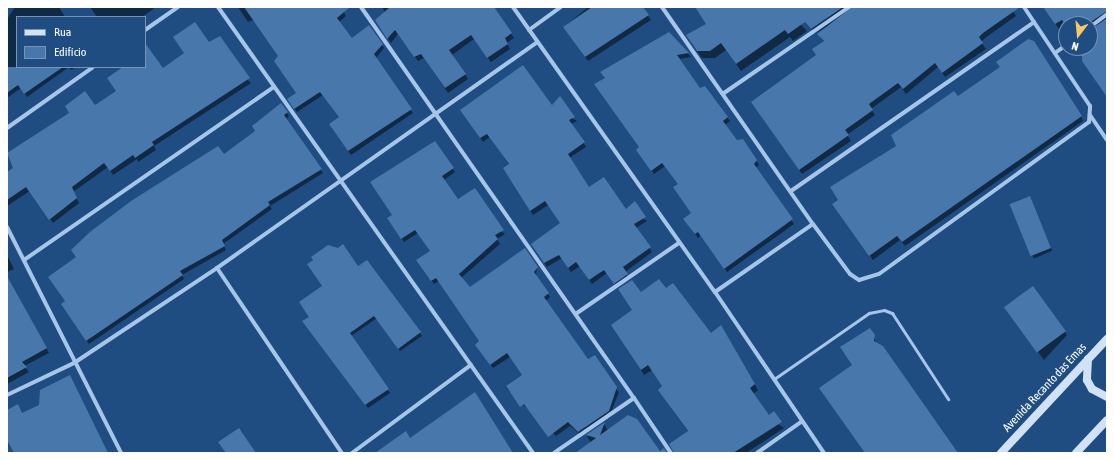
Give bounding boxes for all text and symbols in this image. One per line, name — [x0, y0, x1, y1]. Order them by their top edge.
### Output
legend — [16, 16, 146, 68]
north arrow — [1058, 16, 1098, 56]
text: Rua — [54, 25, 71, 39]
text: N — [1070, 40, 1080, 53]
text: Edifício — [54, 45, 86, 59]
street label: Avenida Recanto das Emas — [1000, 341, 1090, 435]

